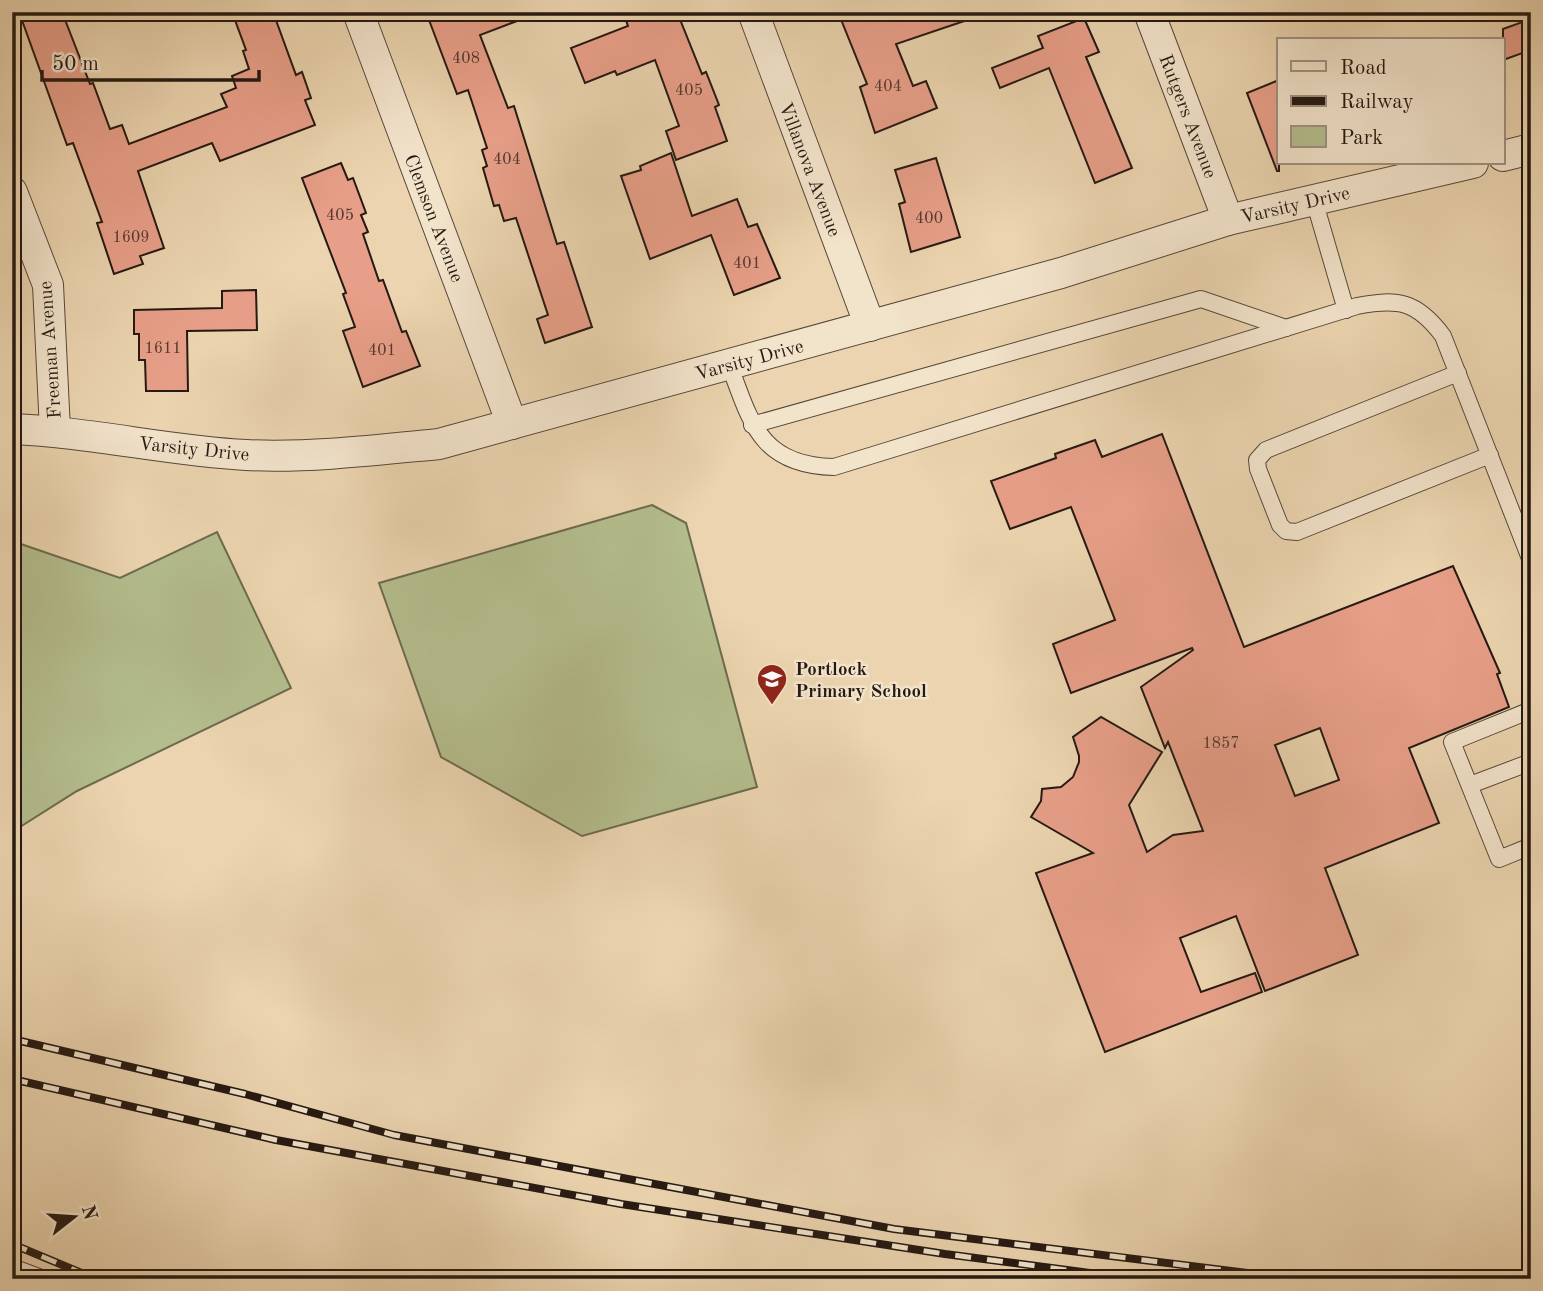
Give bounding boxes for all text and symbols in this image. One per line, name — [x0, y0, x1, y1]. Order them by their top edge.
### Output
scale bar — [42, 38, 259, 82]
legend — [1277, 38, 1504, 164]
house number: 408 — [452, 51, 480, 67]
street label: Rutgers Avenue — [1154, 52, 1219, 182]
text: 50 m — [52, 54, 99, 75]
text: Road — [1340, 58, 1387, 79]
house number: 404 — [874, 79, 902, 95]
house number: 405 — [675, 83, 703, 99]
text: Railway — [1340, 92, 1414, 113]
street label: Villanova Avenue — [774, 100, 843, 240]
text: Park — [1340, 128, 1383, 149]
street label: Clemson Avenue — [400, 152, 466, 285]
house number: 404 — [493, 152, 521, 168]
street label: Varsity Drive — [1239, 185, 1352, 228]
house number: 405 — [326, 208, 354, 224]
house number: 400 — [915, 211, 943, 227]
house number: 1609 — [112, 230, 150, 246]
house number: 401 — [733, 256, 761, 272]
street label: Freeman Avenue — [37, 280, 66, 420]
street label: Varsity Drive — [693, 338, 806, 385]
house number: 1611 — [144, 341, 182, 357]
house number: 401 — [368, 343, 396, 359]
street label: Varsity Drive — [137, 435, 250, 466]
place label: Portlock Primary School — [795, 661, 927, 702]
school or university icon: Portlock Primary School — [755, 662, 789, 706]
house number: 1857 — [1202, 736, 1240, 752]
north arrow — [38, 1182, 108, 1252]
text: N — [77, 1203, 99, 1223]

